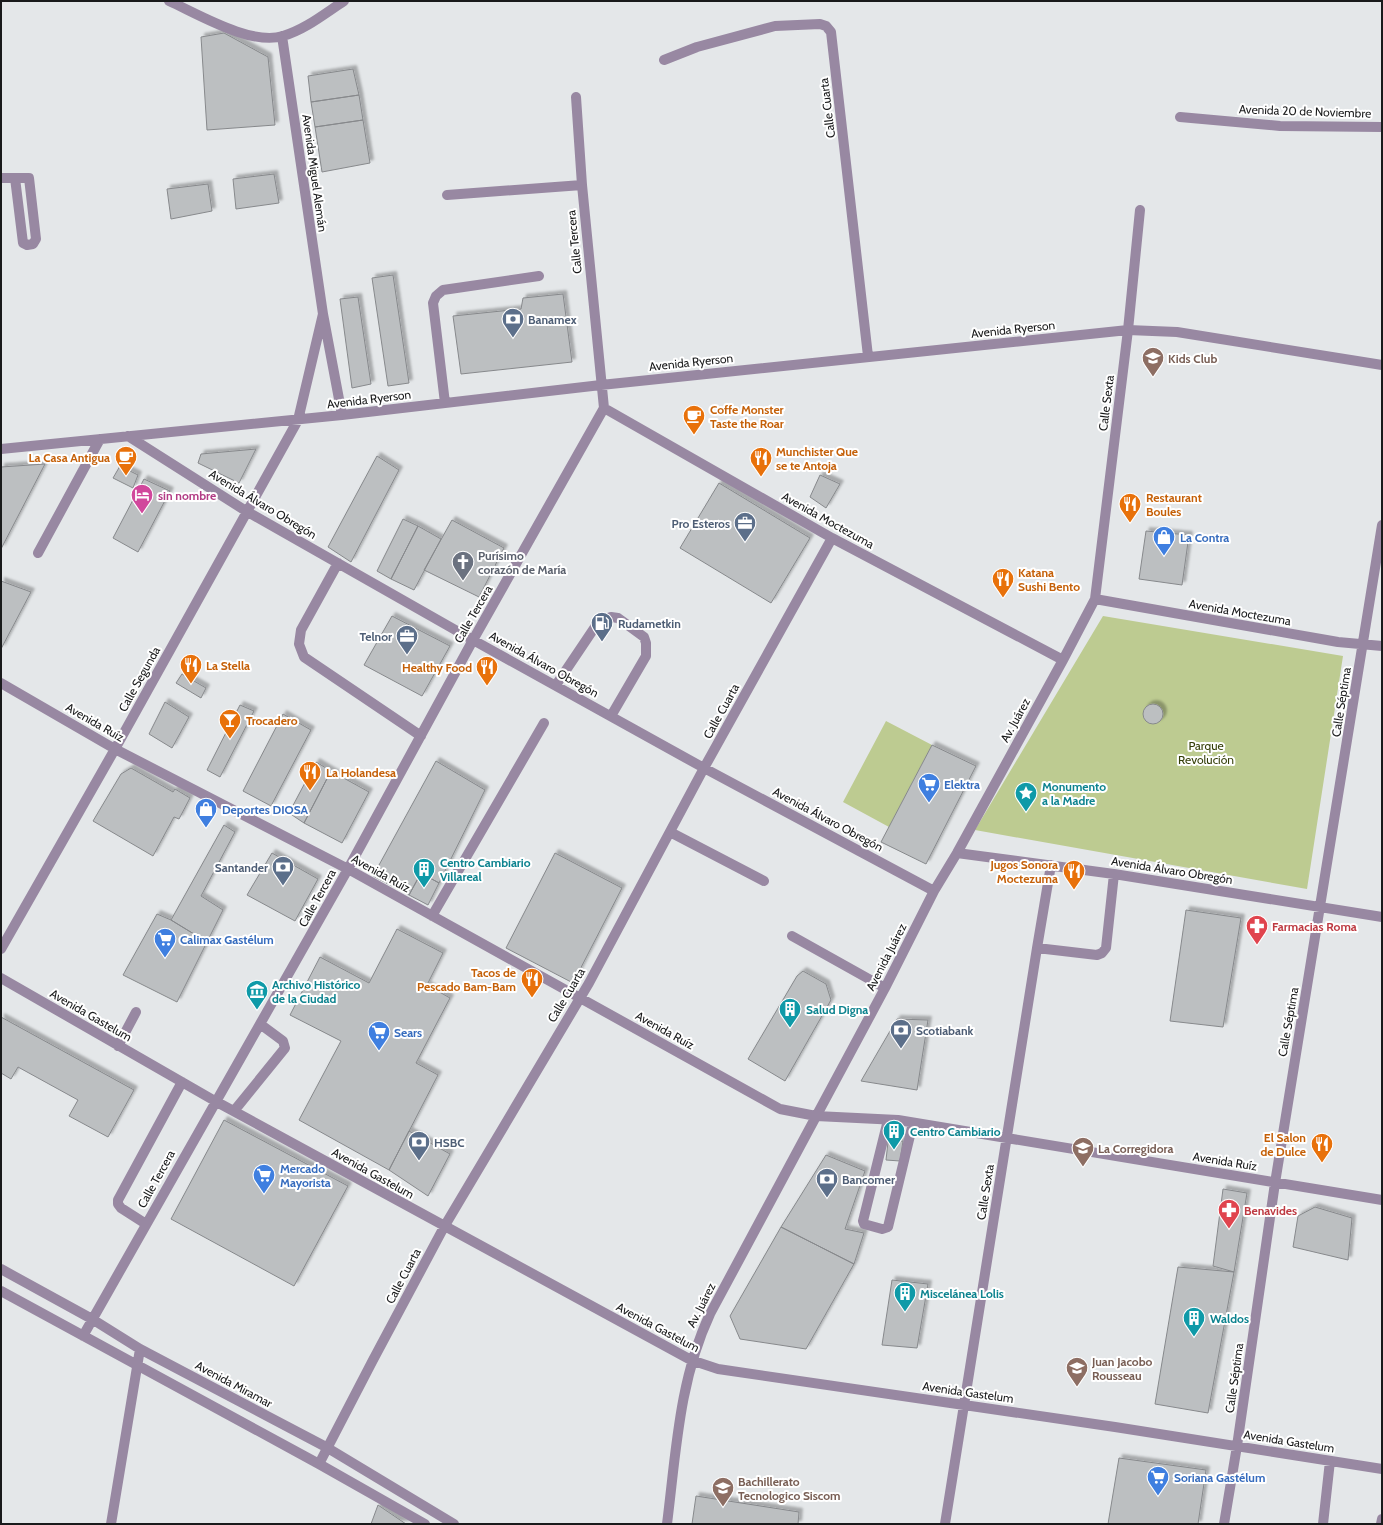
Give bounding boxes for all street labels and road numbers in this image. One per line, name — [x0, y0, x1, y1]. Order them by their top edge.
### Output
street label: Calle Cuarta — [816, 77, 838, 139]
street label: Avenida 20 de Noviembre — [1239, 101, 1371, 121]
street label: Avenida Miguel Alemán — [299, 113, 331, 233]
street label: Calle Tercera — [563, 209, 585, 275]
street label: Avenida Ryerson — [970, 317, 1056, 341]
street label: Avenida Ryerson — [648, 350, 734, 374]
street label: Calle Sexta — [1095, 374, 1117, 432]
street label: Avenida Ryerson — [326, 386, 412, 412]
street label: Avenida Álvaro Obregón — [207, 466, 320, 542]
street label: Avenida Moctezuma — [779, 488, 877, 552]
street label: Calle Tercera — [451, 582, 496, 645]
street label: Avenida Moctezuma — [1188, 596, 1292, 628]
street label: Avenida Álvaro Obregón — [487, 628, 602, 700]
street label: Calle Segunda — [115, 644, 163, 714]
street label: Calle Séptima — [1328, 666, 1354, 738]
street label: Calle Cuarta — [700, 681, 742, 741]
street label: Av. Juárez — [997, 695, 1033, 745]
street label: Avenida Ruíz — [63, 699, 127, 745]
street label: Avenida Álvaro Obregón — [770, 784, 886, 855]
street label: Avenida Ruíz — [349, 851, 413, 895]
street label: Avenida Álvaro Obregón — [1110, 853, 1234, 887]
street label: Calle Tercera — [295, 866, 339, 930]
street label: Avenida Juárez — [863, 920, 910, 993]
street label: Calle Cuarta — [544, 965, 588, 1025]
street label: Avenida Gastelum — [47, 986, 135, 1044]
street label: Calle Séptima — [1275, 986, 1302, 1058]
street label: Avenida Ruíz — [633, 1008, 697, 1052]
street label: Avenida Gastelum — [329, 1144, 417, 1202]
street label: Calle Tercera — [134, 1147, 178, 1211]
street label: Avenida Ruíz — [1192, 1149, 1259, 1174]
street label: Calle Sexta — [973, 1163, 997, 1221]
street label: Calle Cuarta — [382, 1246, 424, 1306]
street label: Av. Juárez — [683, 1280, 719, 1330]
street label: Avenida Gastelum — [614, 1299, 702, 1355]
street label: Calle Séptima — [1222, 1342, 1246, 1414]
street label: Avenida Miramar — [193, 1357, 275, 1411]
street label: Avenida Gastelum — [921, 1378, 1015, 1406]
street label: Avenida Gastelum — [1242, 1426, 1336, 1456]

